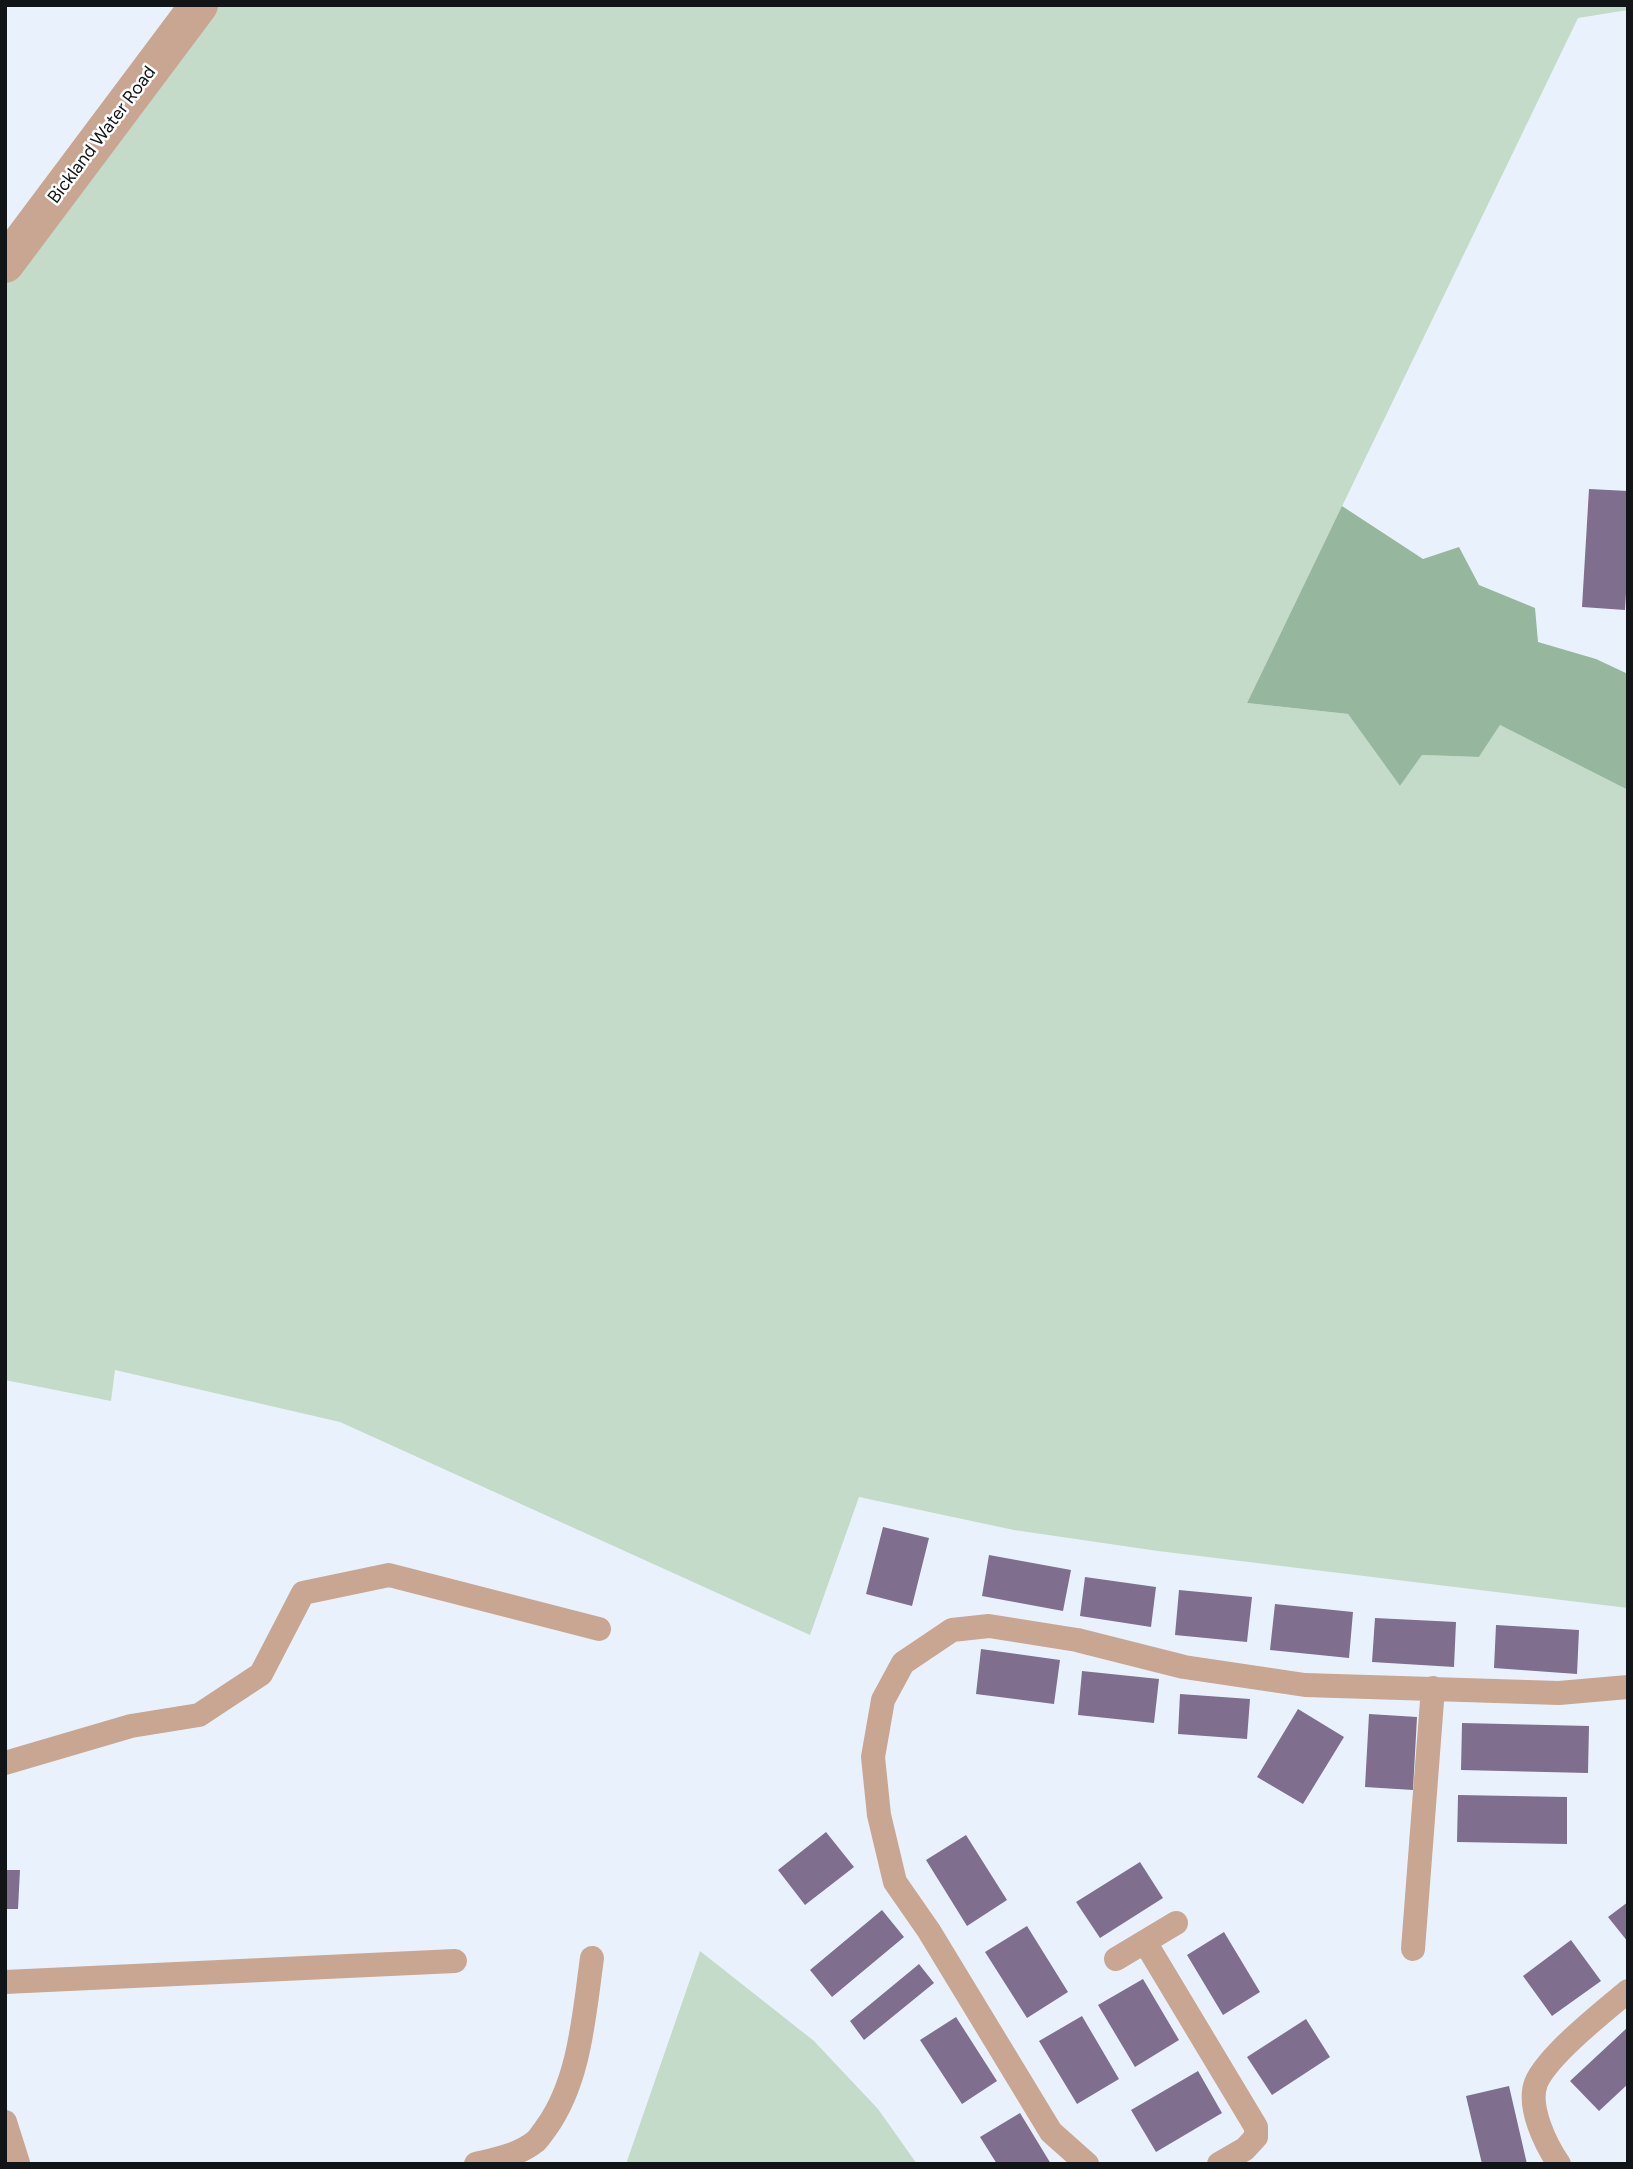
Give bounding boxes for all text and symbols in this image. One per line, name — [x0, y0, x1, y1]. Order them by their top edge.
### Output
street label: Bickland Water Road — [43, 62, 161, 208]

